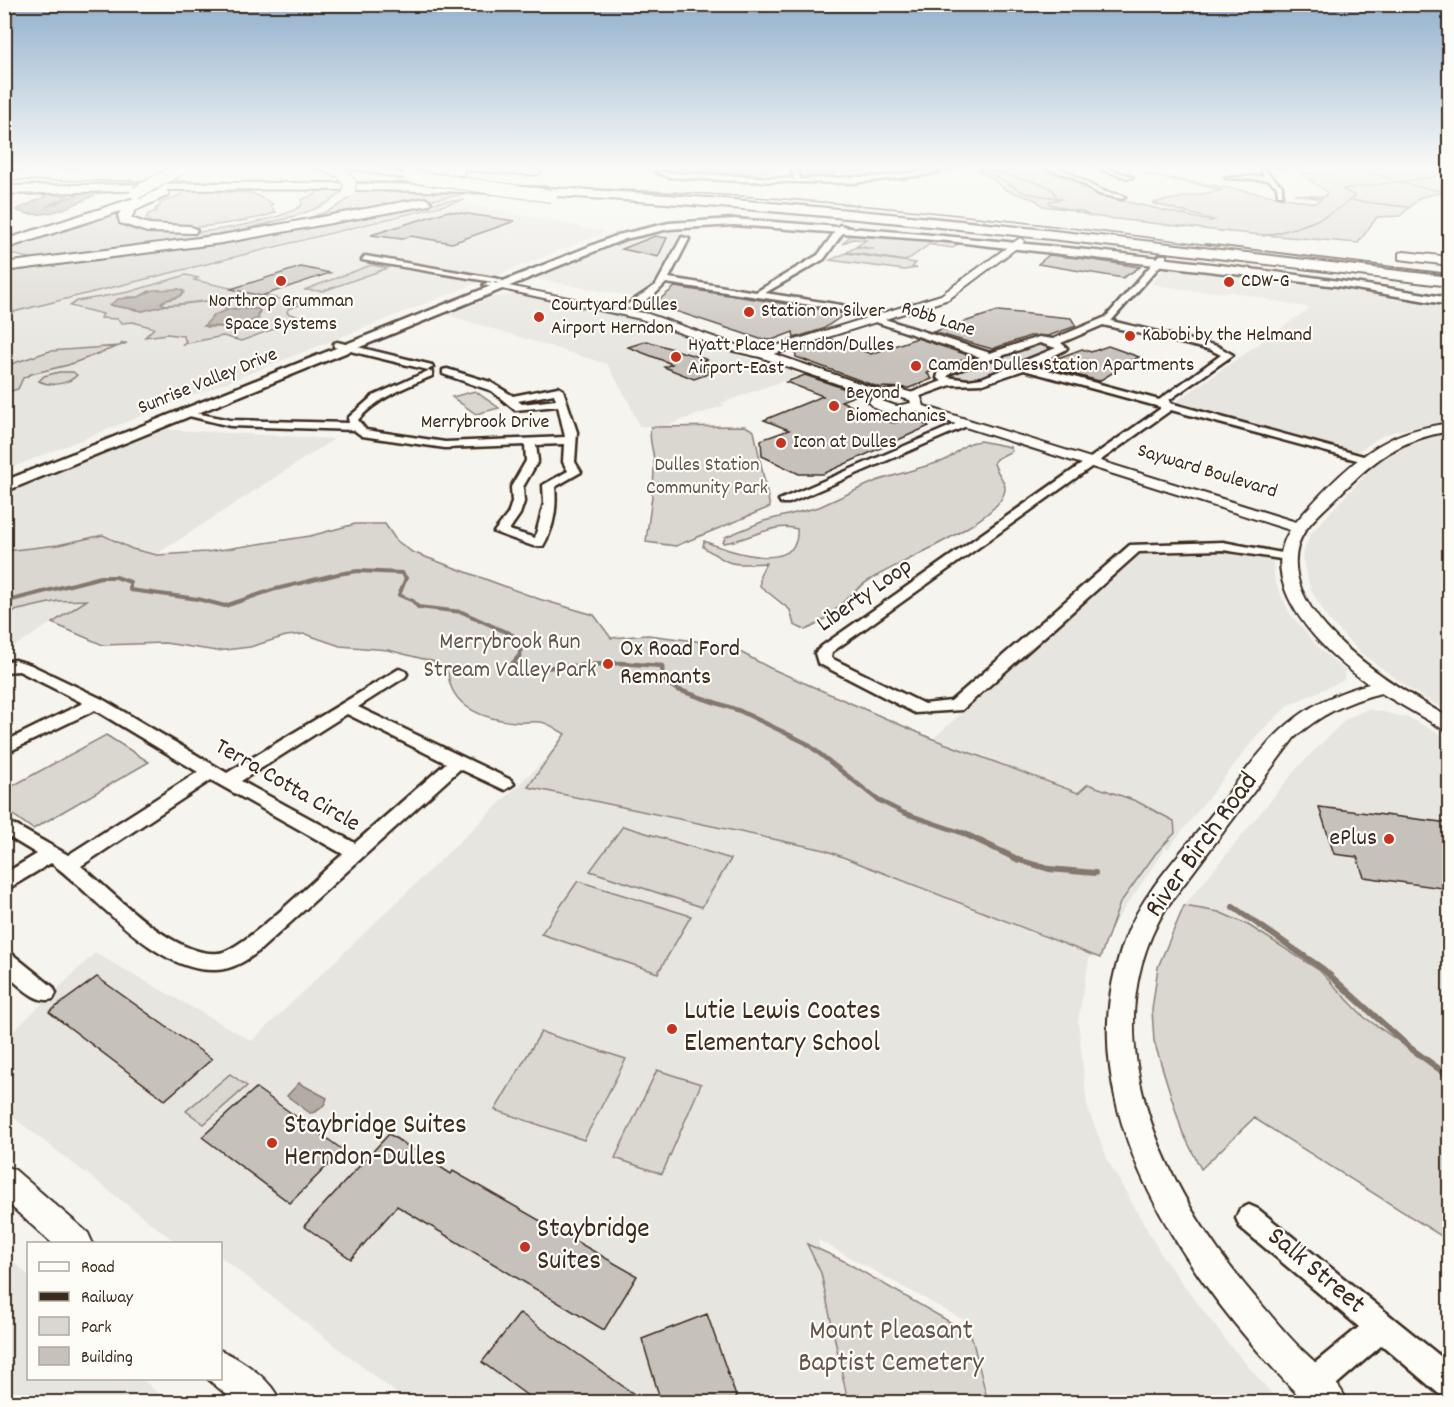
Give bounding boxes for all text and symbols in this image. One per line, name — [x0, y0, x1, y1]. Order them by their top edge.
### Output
place label: CDW-G — [1241, 268, 1290, 296]
marker: Northrop Grumman Space Systems — [274, 274, 288, 288]
marker: CDW-G — [1222, 275, 1236, 289]
place label: Northrop Grumman Space Systems — [208, 288, 354, 339]
place label: Courtyard Dulles Airport Herndon — [551, 292, 678, 343]
street label: Robb Lane — [897, 295, 979, 345]
place label: Station on Silver — [761, 298, 885, 326]
marker: Station on Silver — [742, 305, 756, 319]
marker: Courtyard Dulles Airport Herndon — [532, 310, 546, 324]
place label: Kabobi by the Helmand — [1142, 322, 1312, 350]
marker: Kabobi by the Helmand — [1123, 329, 1137, 343]
place label: Hyatt Place Herndon/Dulles Airport-East — [688, 332, 894, 383]
street label: Sunrise Valley Drive — [134, 341, 282, 423]
marker: Hyatt Place Herndon/Dulles Airport-East — [669, 350, 683, 364]
place label: Camden Dulles Station Apartments — [928, 352, 1195, 380]
marker: Camden Dulles Station Apartments — [909, 359, 923, 373]
place label: Beyond Biomechanics — [846, 380, 947, 431]
marker: Beyond Biomechanics — [827, 399, 841, 413]
street label: Merrybrook Drive — [421, 409, 550, 437]
place label: Icon at Dulles — [793, 429, 897, 457]
marker: Icon at Dulles — [774, 436, 788, 450]
street label: Sayward Boulevard — [1134, 437, 1280, 507]
park label: Dulles Station Community Park — [646, 452, 768, 503]
street label: Liberty Loop — [810, 550, 920, 642]
park label: Merrybrook Run Stream Valley Park — [423, 626, 597, 688]
place label: Ox Road Ford Remnants — [620, 633, 740, 695]
marker: Ox Road Ford Remnants — [601, 657, 615, 671]
street label: Terra Cotta Circle — [208, 731, 366, 841]
street label: River Birch Road — [1137, 765, 1269, 927]
place label: ePlus — [1329, 822, 1377, 856]
marker: ePlus — [1382, 832, 1396, 846]
place label: Lutie Lewis Coates Elementary School — [684, 993, 881, 1065]
marker: Lutie Lewis Coates Elementary School — [665, 1022, 679, 1036]
place label: Staybridge Suites Herndon-Dulles — [284, 1107, 467, 1179]
marker: Staybridge Suites Herndon-Dulles — [265, 1136, 279, 1150]
place label: Staybridge Suites — [537, 1211, 650, 1283]
street label: Salk Street — [1257, 1219, 1373, 1325]
marker: Staybridge Suites — [518, 1240, 532, 1254]
legend — [27, 1242, 222, 1380]
text: Road — [81, 1256, 115, 1281]
text: Railway — [81, 1286, 134, 1311]
park label: Mount Pleasant Baptist Cemetery — [798, 1313, 984, 1385]
text: Park — [81, 1316, 112, 1341]
text: Building — [81, 1346, 133, 1371]

